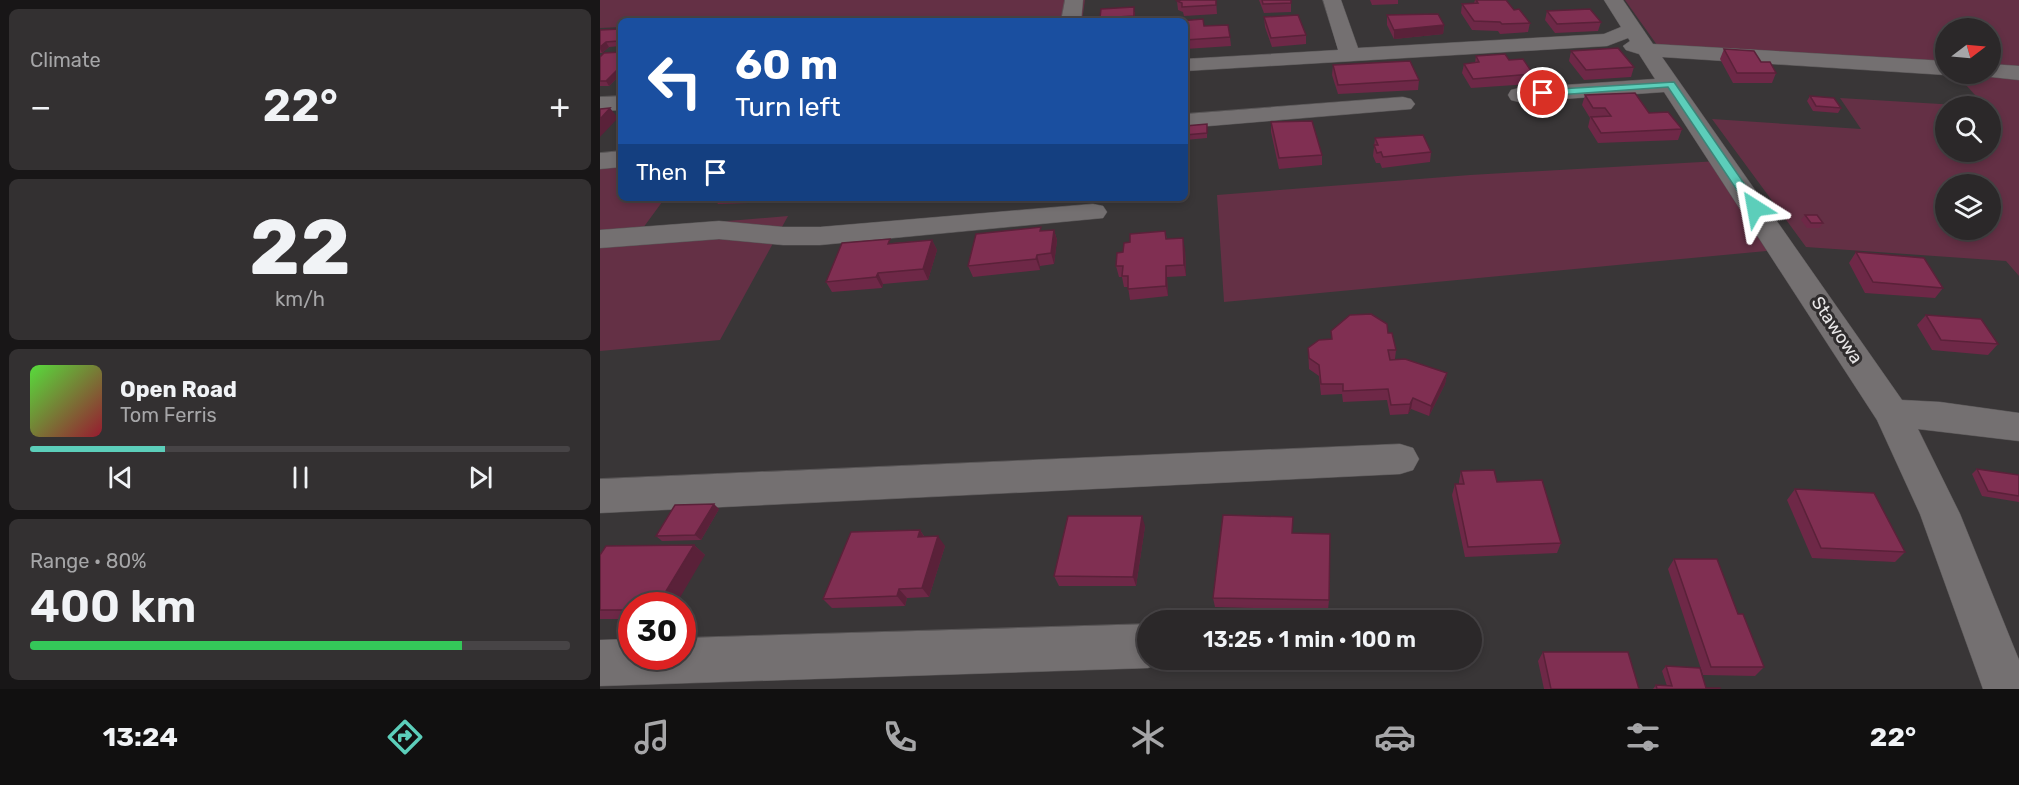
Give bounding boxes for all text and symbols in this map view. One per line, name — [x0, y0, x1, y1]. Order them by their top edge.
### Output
north arrow — [1935, 18, 2001, 84]
map controls — [1935, 18, 2001, 240]
text: 60 m — [735, 40, 838, 90]
icon: left — [636, 42, 714, 120]
text: Climate — [30, 48, 101, 72]
pin — [1517, 67, 1568, 118]
icon: arrive — [1526, 76, 1559, 109]
text: 22° — [263, 79, 338, 132]
text: − — [30, 87, 51, 126]
text: + — [549, 87, 570, 126]
text: Turn left — [735, 91, 840, 123]
button: search — [1935, 96, 2001, 162]
icon: arrive — [699, 156, 732, 189]
text: Then — [636, 159, 687, 186]
button: layers — [1935, 174, 2001, 240]
position arrow — [1723, 176, 1787, 240]
text: 22 — [249, 201, 351, 294]
text: km/h — [275, 287, 325, 311]
street label: Stawowa — [1806, 292, 1868, 368]
text: Open Road — [120, 376, 237, 403]
text: Tom Ferris — [120, 403, 217, 427]
icon: previous — [104, 461, 137, 494]
icon: pause — [284, 461, 317, 494]
icon: next — [464, 461, 497, 494]
text: Range · 80% — [30, 549, 146, 573]
text: 400 km — [30, 580, 197, 633]
speed limit sign: 30 — [618, 592, 696, 670]
text: 13:25 · 1 min · 100 m — [1203, 626, 1416, 653]
icon: directions — [384, 716, 426, 758]
icon: music — [631, 716, 673, 758]
icon: phone — [879, 716, 921, 758]
icon: climate — [1127, 716, 1169, 758]
icon: car — [1374, 716, 1416, 758]
icon: filters — [1622, 716, 1664, 758]
text: 13:24 — [103, 721, 178, 753]
text: 22° — [1870, 721, 1916, 753]

